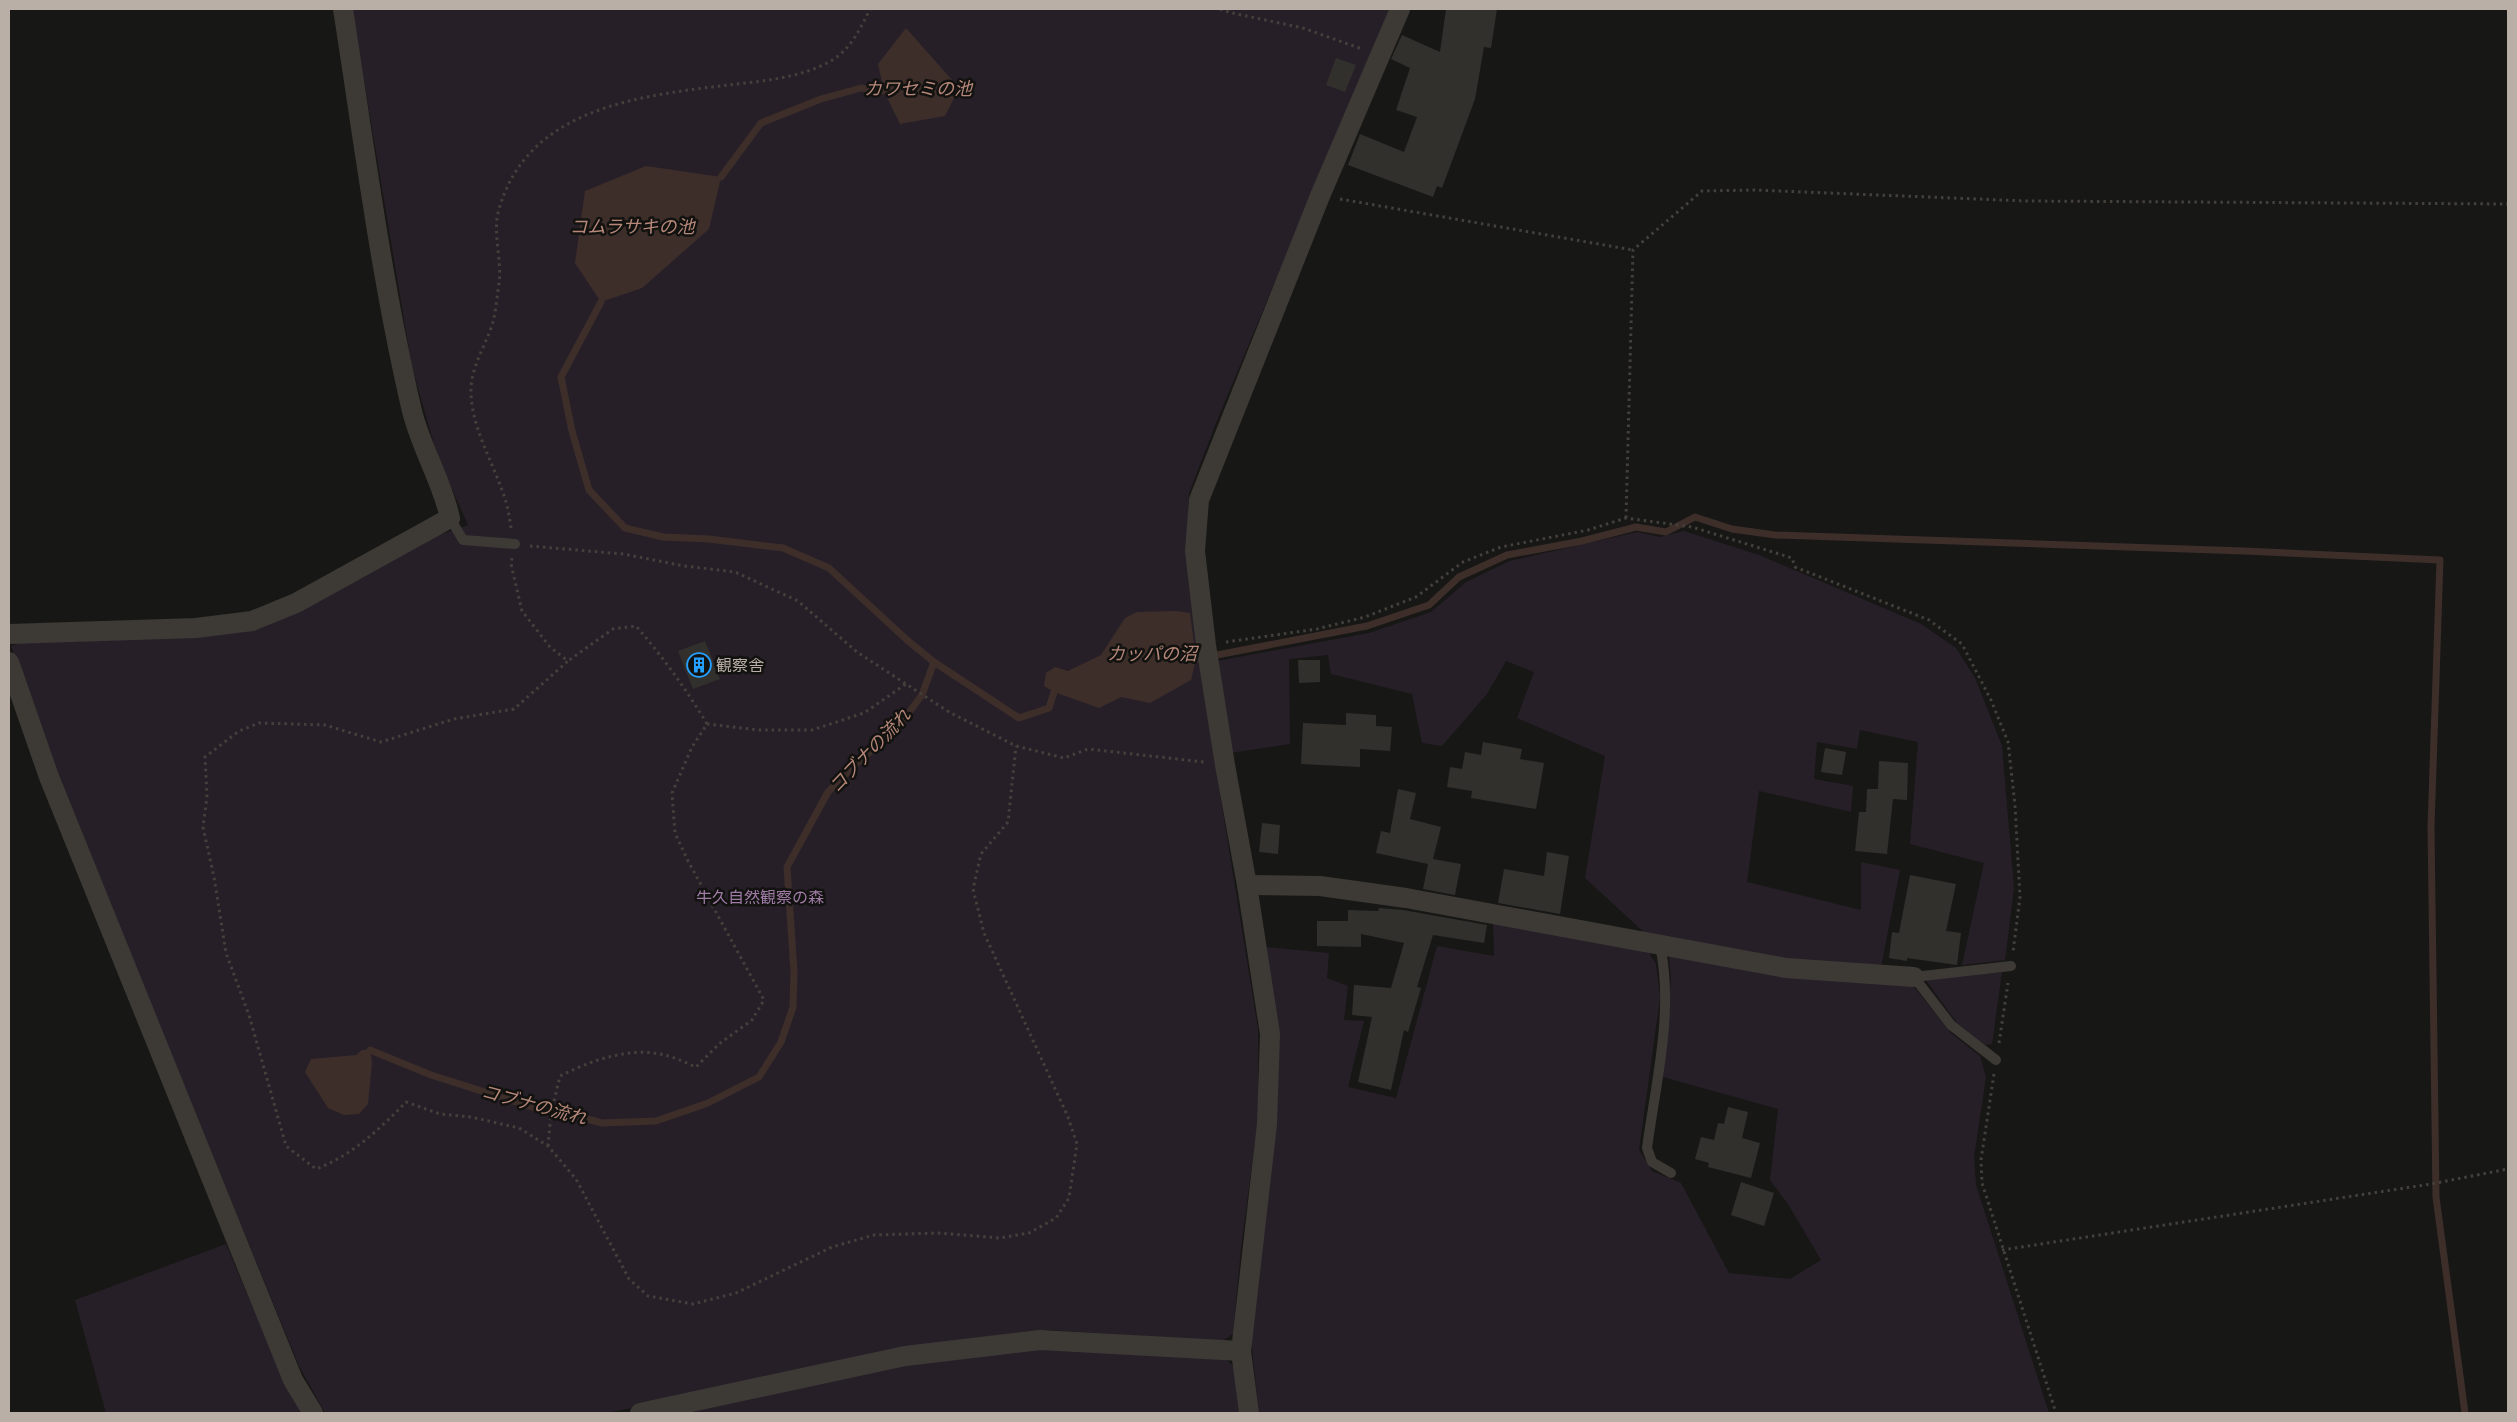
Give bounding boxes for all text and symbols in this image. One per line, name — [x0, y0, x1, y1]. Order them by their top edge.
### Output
water label: カワセミの池 — [864, 78, 974, 100]
water label: コムラサキの池 — [569, 216, 697, 238]
water label: カッパの沼 — [1107, 643, 1200, 665]
building icon: 観察舎 — [686, 652, 712, 678]
place label: 観察舎 — [716, 656, 764, 676]
water label: コブナの流れ — [825, 704, 916, 797]
park label: 牛久自然観察の森 — [696, 888, 824, 908]
water label: コブナの流れ — [479, 1080, 590, 1130]

